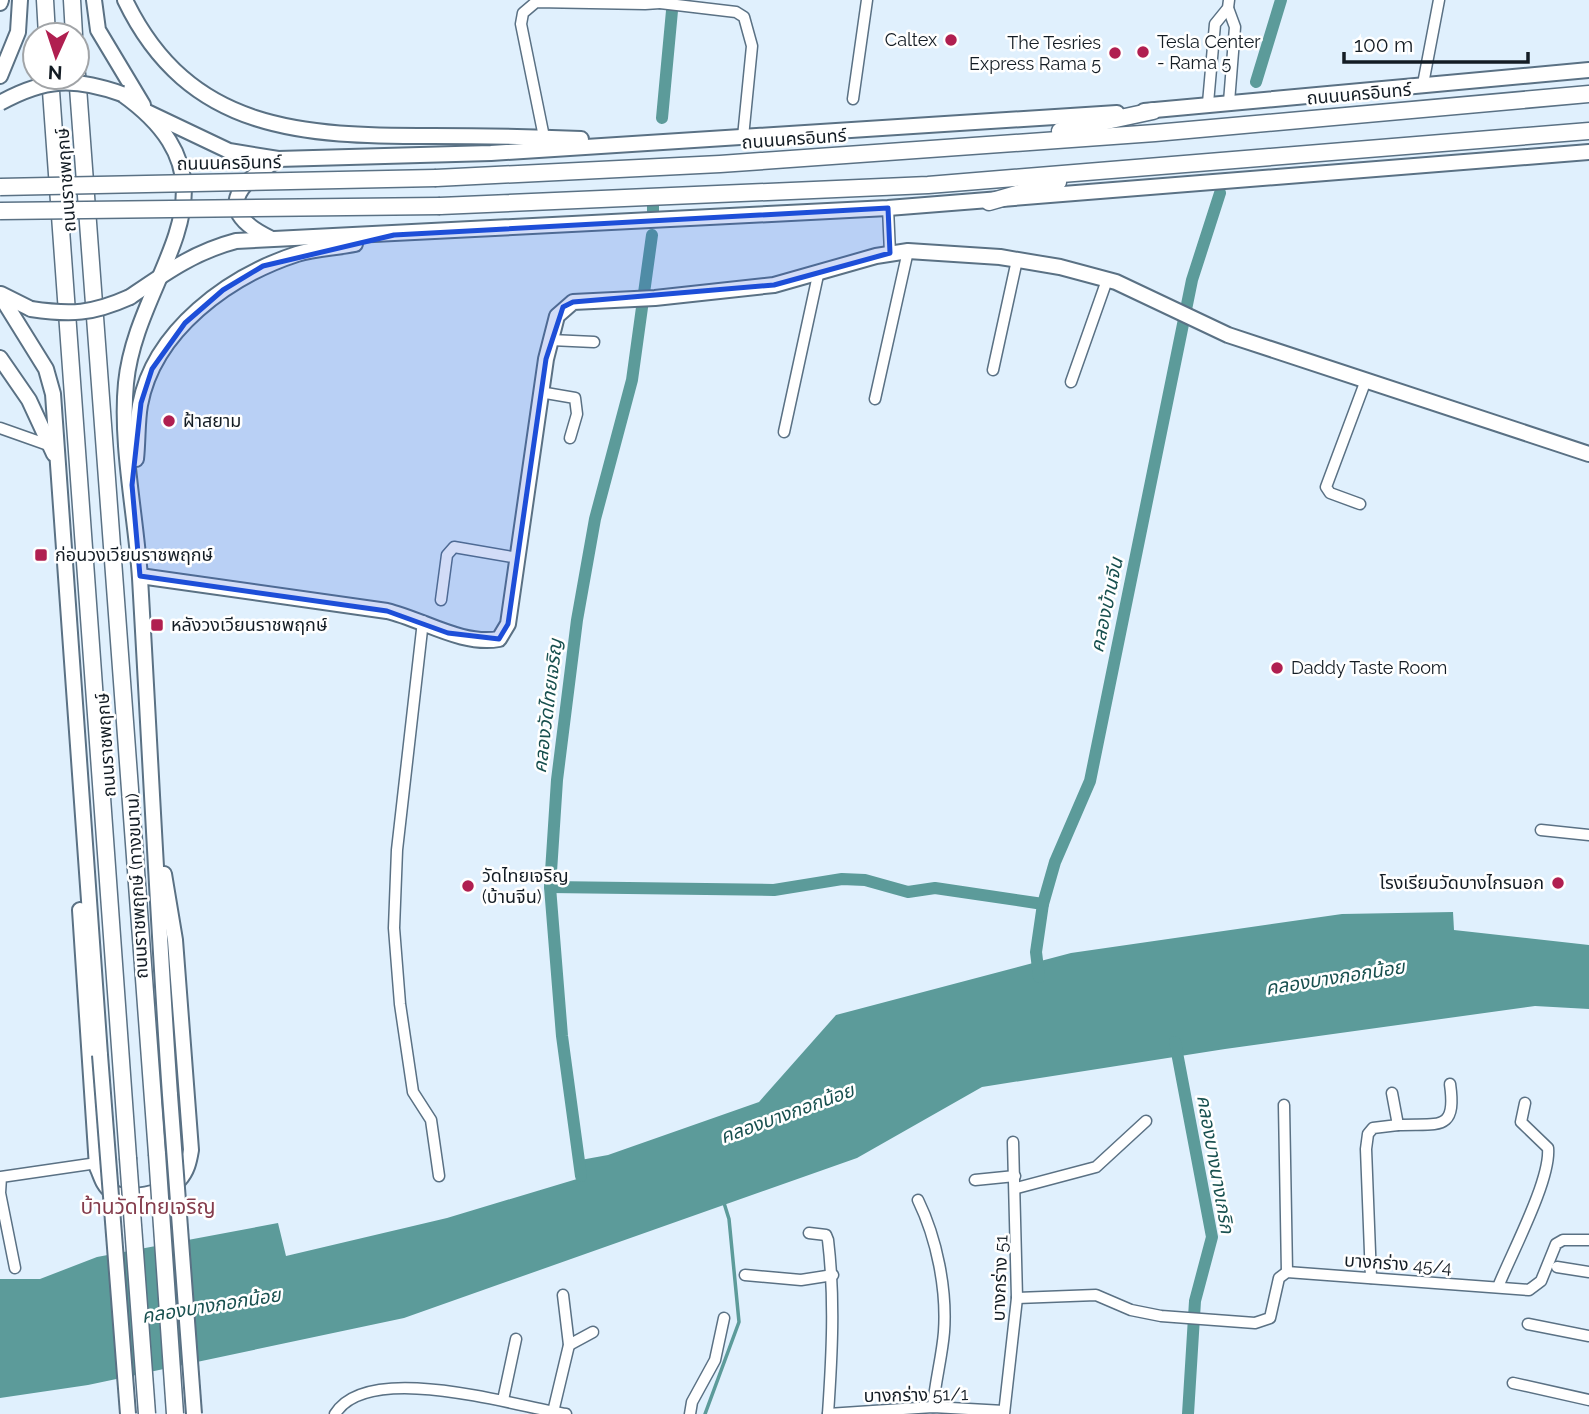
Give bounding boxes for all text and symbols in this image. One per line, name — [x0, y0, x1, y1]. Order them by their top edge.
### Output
north arrow — [21, 21, 91, 91]
scale bar — [1344, 21, 1528, 65]
place label: Caltex — [885, 29, 937, 50]
place label: Tesla Center - Rama 5 — [1157, 31, 1261, 73]
marker: Caltex — [943, 32, 959, 48]
place label: The Tesries Express Rama 5 — [969, 32, 1101, 74]
text: 100 m — [1354, 32, 1413, 57]
marker: Tesla Center - Rama 5 — [1135, 44, 1151, 60]
marker: The Tesries Express Rama 5 — [1107, 45, 1123, 61]
text: N — [47, 62, 63, 84]
street label: ถนนนครอินทร์ — [1306, 78, 1413, 109]
street label: ถนนนครอินทร์ — [741, 124, 848, 153]
street label: ถนนราชพฤกษ์ — [51, 127, 80, 233]
street label: ถนนนครอินทร์ — [176, 151, 282, 174]
place label: ฝ้าสยาม — [183, 410, 241, 431]
marker: ฝ้าสยาม — [161, 413, 177, 429]
place label: ก่อนวงเวียนราชพฤกษ์ — [55, 544, 213, 565]
marker: ก่อนวงเวียนราชพฤกษ์ — [33, 547, 49, 563]
water label: คลองบ้านจีน — [1085, 554, 1127, 654]
place label: หลังวงเวียนราชพฤกษ์ — [171, 614, 327, 635]
marker: หลังวงเวียนราชพฤกษ์ — [149, 617, 165, 633]
water label: คลองวัดไทยเจริญ — [528, 636, 566, 774]
place label: Daddy Taste Room — [1291, 657, 1447, 678]
marker: Daddy Taste Room — [1269, 660, 1285, 676]
street label: ถนนราชพฤกษ์ — [91, 692, 120, 798]
street label: ถนนราชพฤกษ์ (ทางขนาน) — [121, 792, 152, 979]
place label: วัดไทยเจริญ (บ้านจีน) — [482, 865, 569, 907]
place label: โรงเรียนวัดบางไกรนอก — [1380, 872, 1544, 893]
marker: โรงเรียนวัดบางไกรนอก — [1550, 875, 1566, 891]
marker: วัดไทยเจริญ (บ้านจีน) — [460, 878, 476, 894]
water label: คลองบางกอกน้อย — [1264, 955, 1408, 999]
water label: คลองบางกอกน้อย — [717, 1078, 858, 1147]
water label: คลองบางนางเกริก — [1193, 1093, 1239, 1236]
district label: บ้านวัดไทยเจริญ — [80, 1194, 216, 1219]
street label: บางกร่าง 51 — [987, 1234, 1012, 1322]
street label: บางกร่าง 45/4 — [1344, 1249, 1453, 1278]
water label: คลองบางกอกน้อย — [140, 1283, 284, 1327]
street label: บางกร่าง 51/1 — [863, 1383, 969, 1406]

